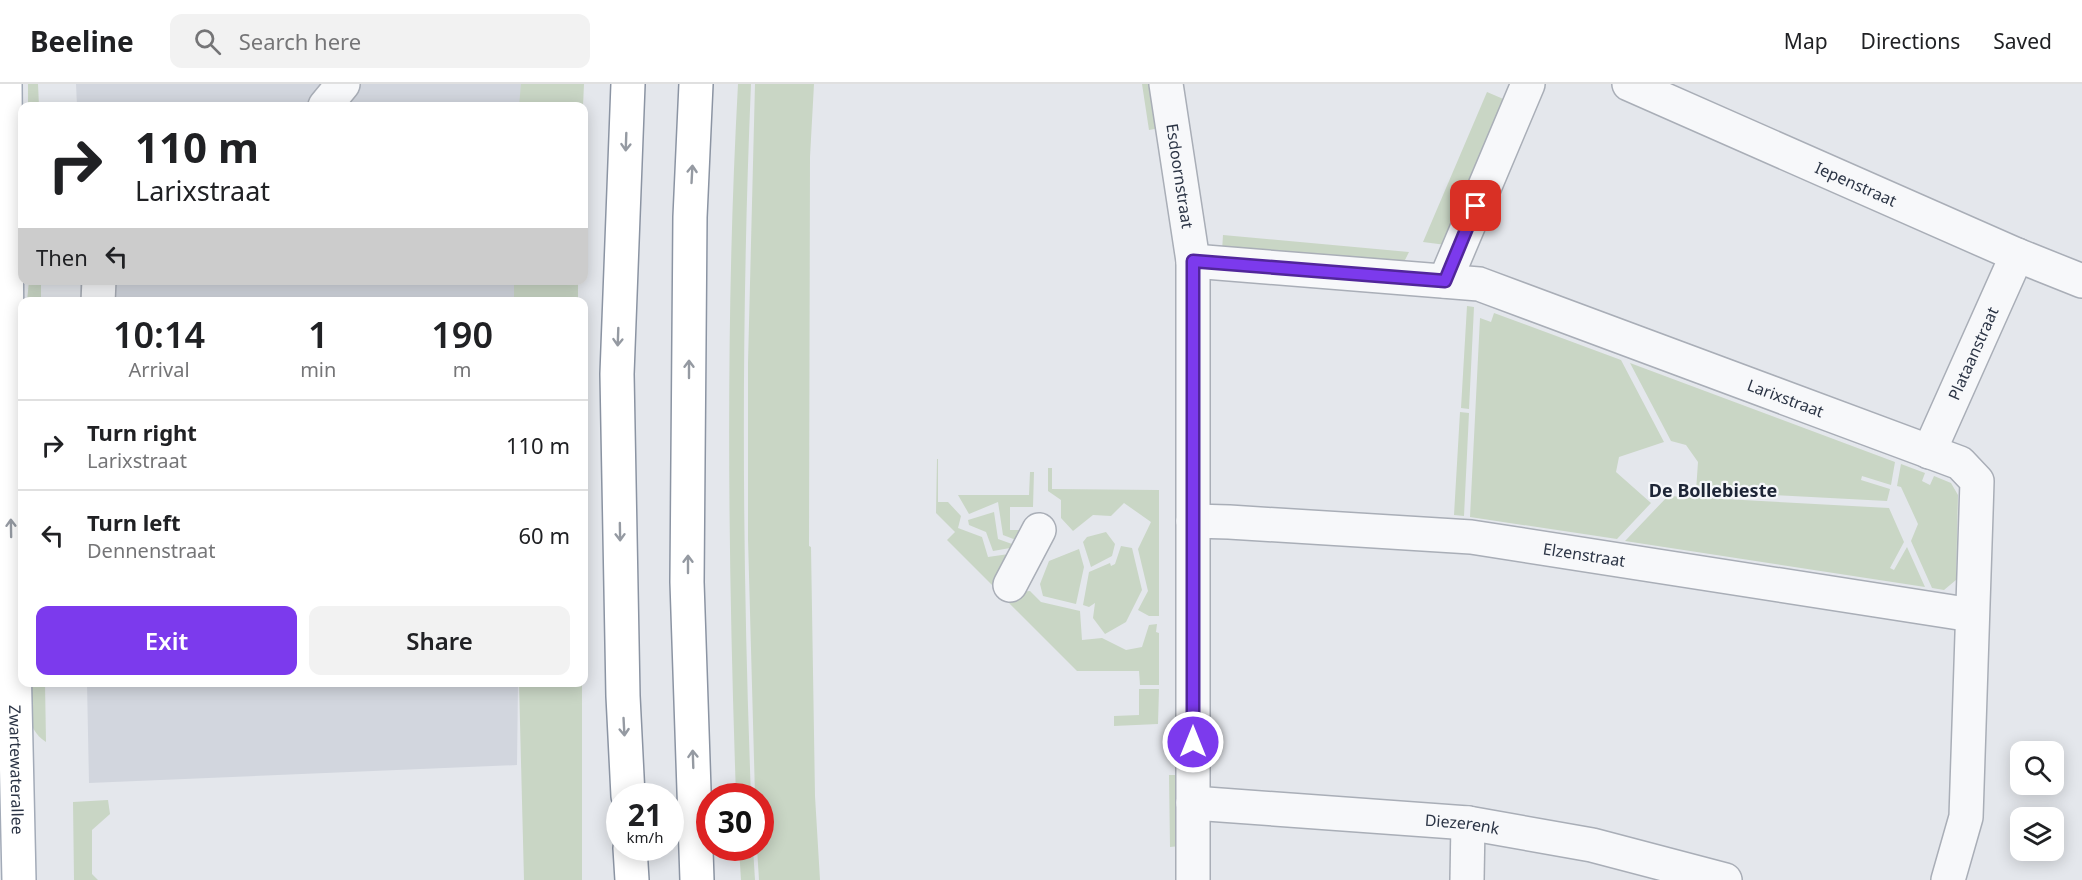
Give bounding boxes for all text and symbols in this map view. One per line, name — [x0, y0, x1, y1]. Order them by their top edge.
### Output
search box — [170, 14, 590, 68]
text: Beeline — [30, 22, 134, 60]
icon: search — [191, 25, 224, 58]
text: Search here — [239, 26, 361, 56]
text: Map — [1784, 27, 1828, 55]
text: Directions — [1861, 27, 1960, 55]
text: Saved — [1993, 27, 2052, 55]
text: 110 m — [135, 118, 259, 175]
street label: Esdoornstraat — [1161, 122, 1199, 230]
icon: right — [36, 126, 114, 204]
one-way arrow — [620, 132, 631, 152]
street label: Iepenstraat — [1812, 156, 1900, 212]
one-way arrow — [687, 164, 698, 184]
text: Larixstraat — [135, 172, 270, 209]
pin — [1450, 180, 1501, 231]
icon: arrive — [1459, 189, 1492, 222]
icon: left — [100, 240, 133, 273]
text: Then — [36, 242, 88, 272]
street label: Plataanstraat — [1943, 303, 2004, 404]
text: 10:14 — [113, 310, 205, 359]
text: 1 — [308, 310, 329, 359]
text: 190 — [431, 310, 493, 359]
one-way arrow — [613, 327, 624, 347]
text: Arrival — [129, 356, 190, 383]
text: min — [300, 356, 336, 383]
text: m — [453, 356, 472, 383]
one-way arrow — [683, 359, 695, 379]
street label: Larixstraat — [1744, 374, 1827, 422]
text: Turn right — [87, 417, 197, 447]
icon: right — [36, 429, 69, 462]
text: 110 m — [506, 430, 570, 460]
text: Larixstraat — [87, 447, 187, 474]
district label: De Bollebieste — [1649, 478, 1777, 502]
text: Turn left — [87, 507, 181, 537]
one-way arrow — [6, 518, 17, 538]
icon: left — [36, 519, 69, 552]
text: 60 m — [519, 520, 570, 550]
one-way arrow — [614, 522, 626, 542]
text: Dennenstraat — [87, 537, 216, 564]
street label: Elzenstraat — [1541, 537, 1627, 572]
one-way arrow — [682, 554, 694, 574]
button: Exit — [36, 606, 297, 675]
button: Share — [309, 606, 570, 675]
street label: Zwartewaterallee — [4, 705, 29, 835]
position arrow — [1161, 710, 1225, 774]
one-way arrow — [619, 717, 630, 737]
map controls — [2010, 741, 2064, 861]
button: search — [2010, 741, 2064, 795]
one-way arrow — [688, 749, 699, 769]
speed limit sign: 30 — [696, 783, 774, 861]
text: 21 — [628, 794, 662, 835]
button: layers — [2010, 807, 2064, 861]
street label: Diezerenk — [1424, 809, 1502, 839]
text: km/h — [627, 827, 663, 847]

